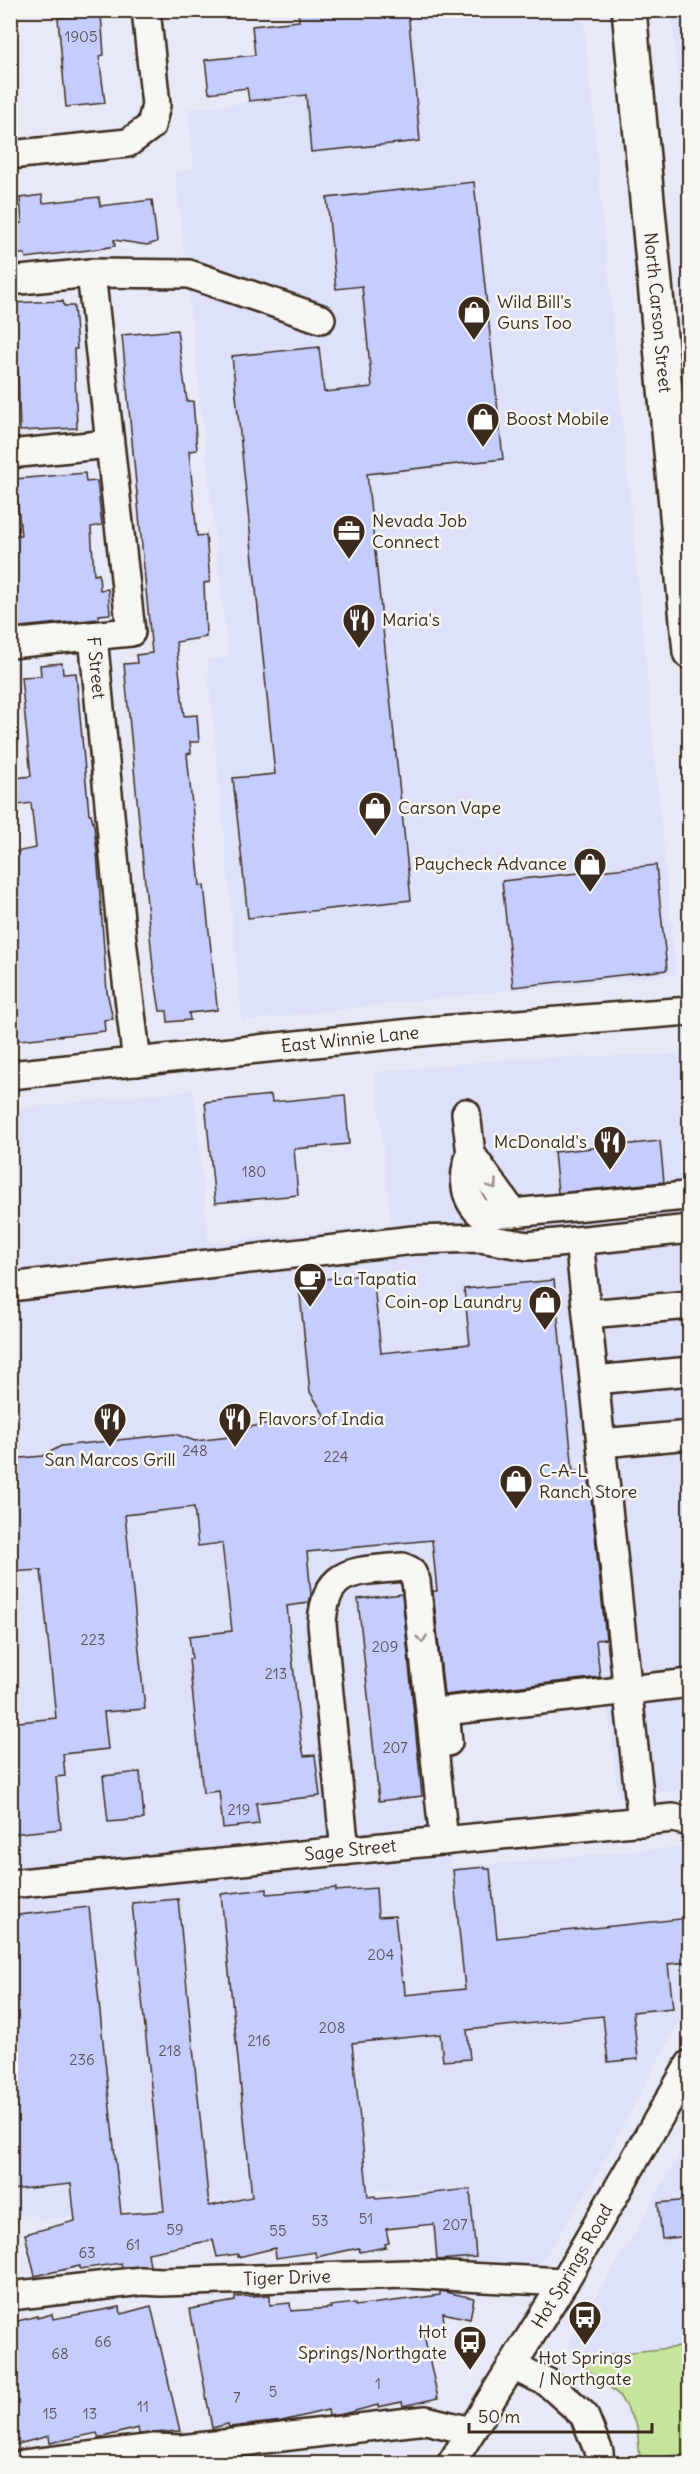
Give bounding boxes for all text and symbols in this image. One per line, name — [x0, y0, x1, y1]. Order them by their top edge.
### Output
house number: 1905 — [64, 27, 98, 46]
street label: North Carson Street — [639, 231, 677, 394]
place label: Wild Bill's Guns Too — [497, 290, 572, 334]
shop icon: Wild Bill's Guns Too — [456, 294, 492, 341]
shop icon: Boost Mobile — [465, 401, 501, 448]
place label: Boost Mobile — [506, 407, 609, 430]
place label: Nevada Job Connect — [372, 509, 467, 553]
office icon: Nevada Job Connect — [331, 513, 367, 560]
restaurant icon: Maria's — [341, 602, 377, 649]
place label: Maria's — [382, 608, 440, 631]
street label: F Street — [82, 636, 111, 700]
shop icon: Carson Vape — [357, 790, 393, 837]
place label: Carson Vape — [398, 796, 501, 819]
shop icon: Paycheck Advance — [572, 846, 608, 893]
place label: Paycheck Advance — [414, 852, 567, 875]
street label: East Winnie Lane — [280, 1020, 420, 1058]
restaurant icon: McDonald's — [592, 1124, 628, 1171]
place label: McDonald's — [494, 1130, 587, 1153]
house number: 180 — [242, 1162, 266, 1181]
one-way arrow — [486, 1179, 497, 1190]
cafe icon: La Tapatia — [292, 1261, 328, 1308]
place label: La Tapatia — [333, 1267, 417, 1290]
shop icon: Coin-op Laundry — [527, 1284, 563, 1331]
place label: Coin-op Laundry — [385, 1290, 522, 1313]
restaurant icon: San Marcos Grill — [92, 1401, 128, 1448]
restaurant icon: Flavors of India — [217, 1401, 253, 1448]
place label: Flavors of India — [258, 1407, 384, 1430]
house number: 248 — [182, 1441, 208, 1460]
house number: 224 — [324, 1447, 349, 1466]
place label: San Marcos Grill — [45, 1448, 175, 1471]
place label: C-A-L Ranch Store — [539, 1459, 637, 1503]
shop icon: C-A-L Ranch Store — [498, 1463, 534, 1510]
house number: 223 — [81, 1630, 105, 1649]
one-way arrow — [415, 1634, 428, 1643]
house number: 209 — [372, 1637, 398, 1656]
house number: 213 — [265, 1664, 287, 1683]
house number: 207 — [382, 1738, 408, 1757]
house number: 219 — [228, 1800, 250, 1819]
street label: Sage Street — [303, 1834, 397, 1866]
house number: 204 — [368, 1945, 395, 1964]
house number: 208 — [319, 2018, 345, 2037]
house number: 216 — [248, 2031, 270, 2050]
house number: 218 — [159, 2041, 181, 2060]
house number: 236 — [69, 2050, 95, 2069]
street label: Hot Springs Road — [526, 2200, 618, 2332]
house number: 51 — [359, 2209, 373, 2228]
house number: 53 — [311, 2211, 329, 2230]
house number: 207 — [442, 2215, 468, 2234]
house number: 59 — [166, 2220, 184, 2239]
house number: 55 — [269, 2221, 287, 2240]
house number: 61 — [126, 2235, 140, 2254]
house number: 63 — [78, 2243, 96, 2262]
street label: Tiger Drive — [243, 2264, 331, 2290]
bus stop icon: Hot Springs / Northgate — [567, 2299, 603, 2346]
place label: Hot Springs/Northgate — [298, 2320, 447, 2364]
bus stop icon: Hot Springs/Northgate — [452, 2324, 488, 2371]
house number: 66 — [94, 2332, 112, 2351]
house number: 68 — [51, 2344, 69, 2363]
place label: Hot Springs / Northgate — [538, 2346, 632, 2390]
house number: 1 — [375, 2374, 381, 2393]
house number: 5 — [269, 2382, 277, 2401]
house number: 7 — [233, 2388, 241, 2407]
scale bar — [469, 2396, 652, 2434]
house number: 11 — [137, 2397, 149, 2416]
house number: 15 — [43, 2404, 57, 2423]
house number: 13 — [83, 2404, 97, 2423]
text: 50 m — [478, 2405, 520, 2428]

